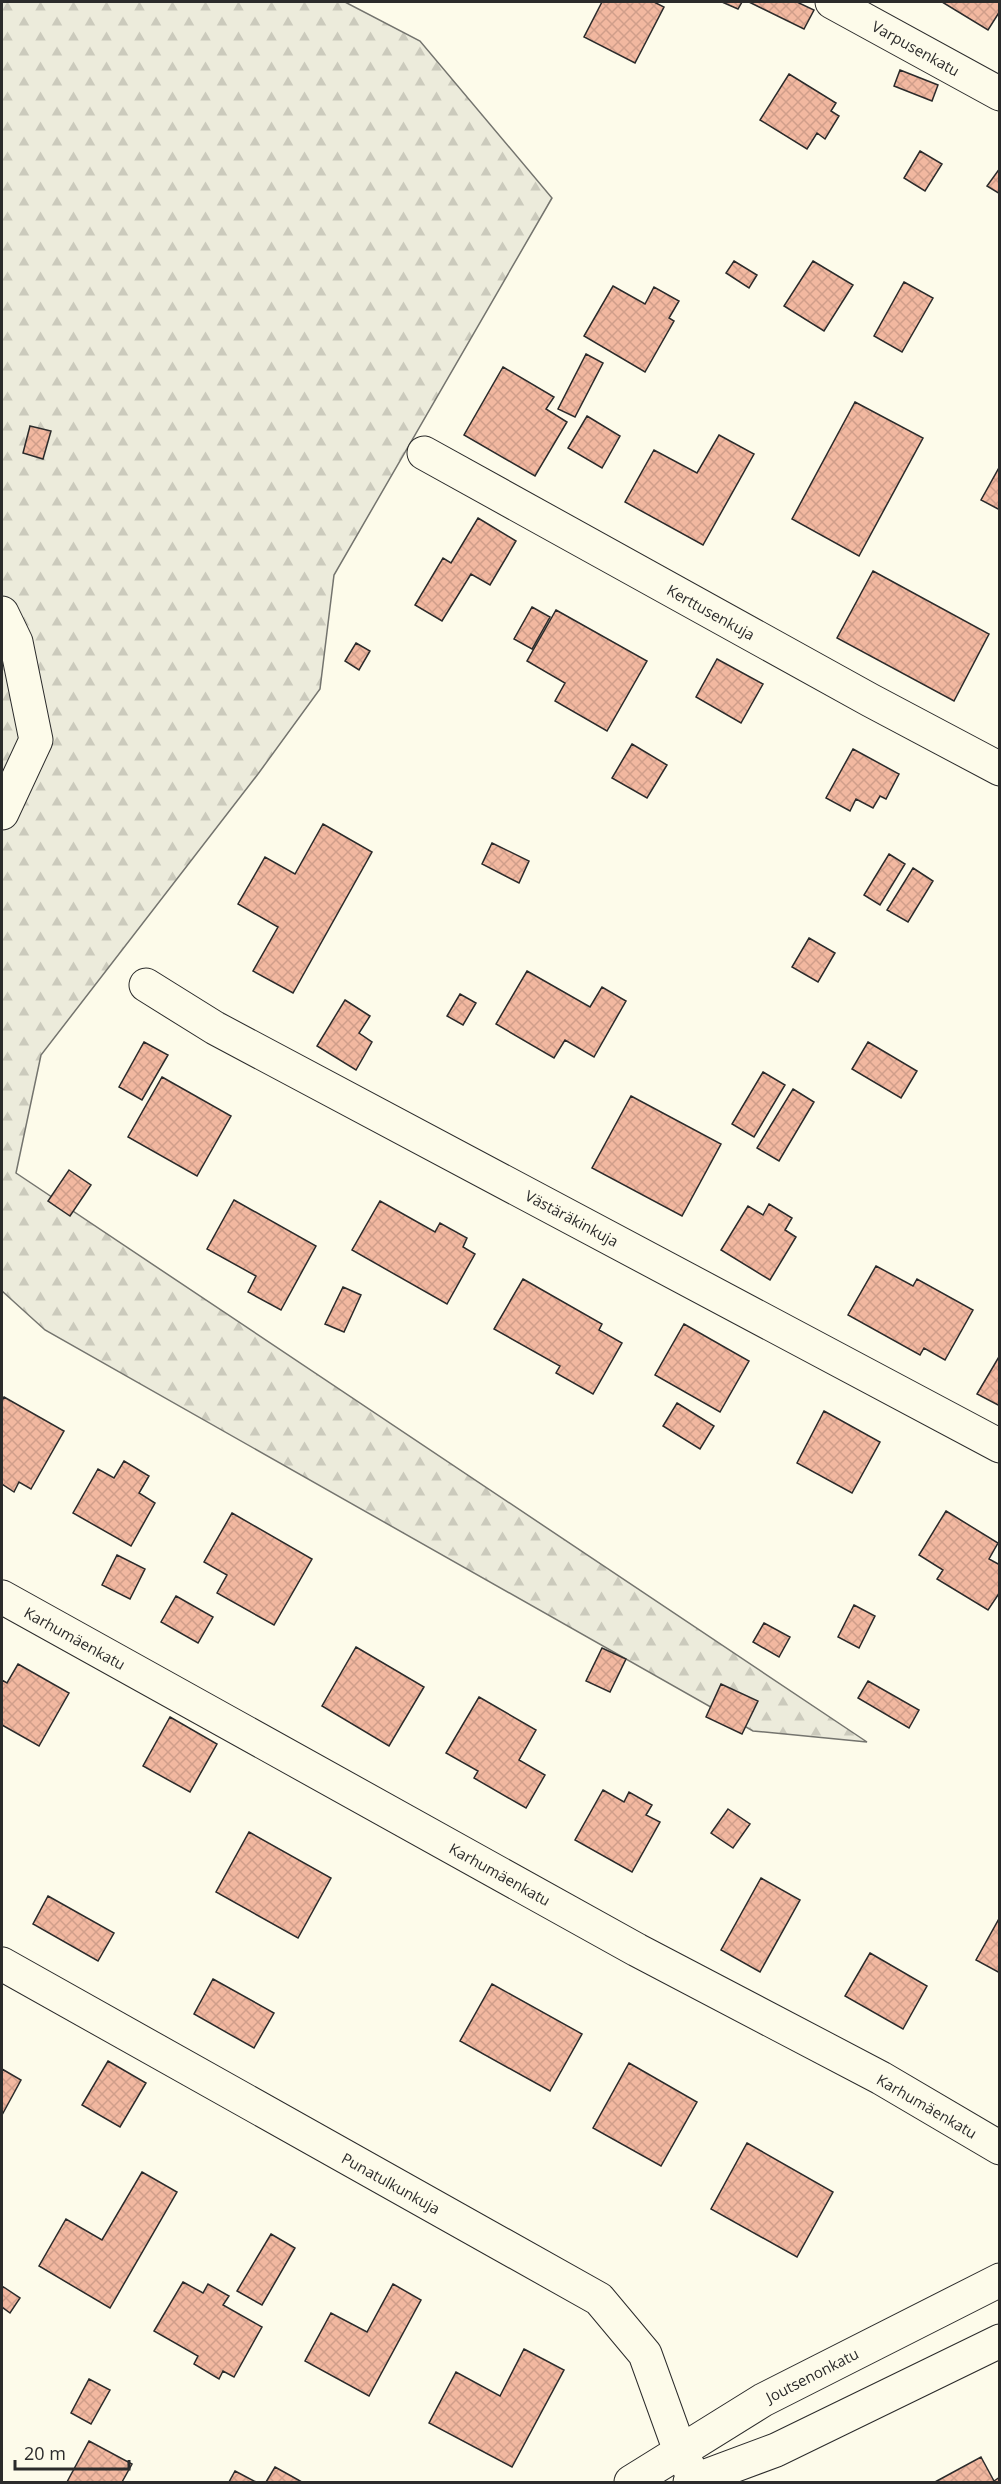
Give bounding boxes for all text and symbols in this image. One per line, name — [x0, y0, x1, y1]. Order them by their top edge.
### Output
street label: Varpusenkatu — [869, 16, 963, 80]
street label: Kerttusenkuja — [663, 580, 759, 644]
street label: Västäräkinkuja — [522, 1185, 622, 1251]
street label: Karhumäenkatu — [21, 1602, 129, 1674]
street label: Karhumäenkatu — [446, 1838, 554, 1910]
street label: Karhumäenkatu — [873, 2069, 981, 2143]
street label: Punatulkunkuja — [338, 2148, 444, 2218]
street label: Joutsenonkatu — [761, 2343, 862, 2408]
scale bar — [15, 2433, 129, 2471]
text: 20 m — [24, 2441, 66, 2465]

